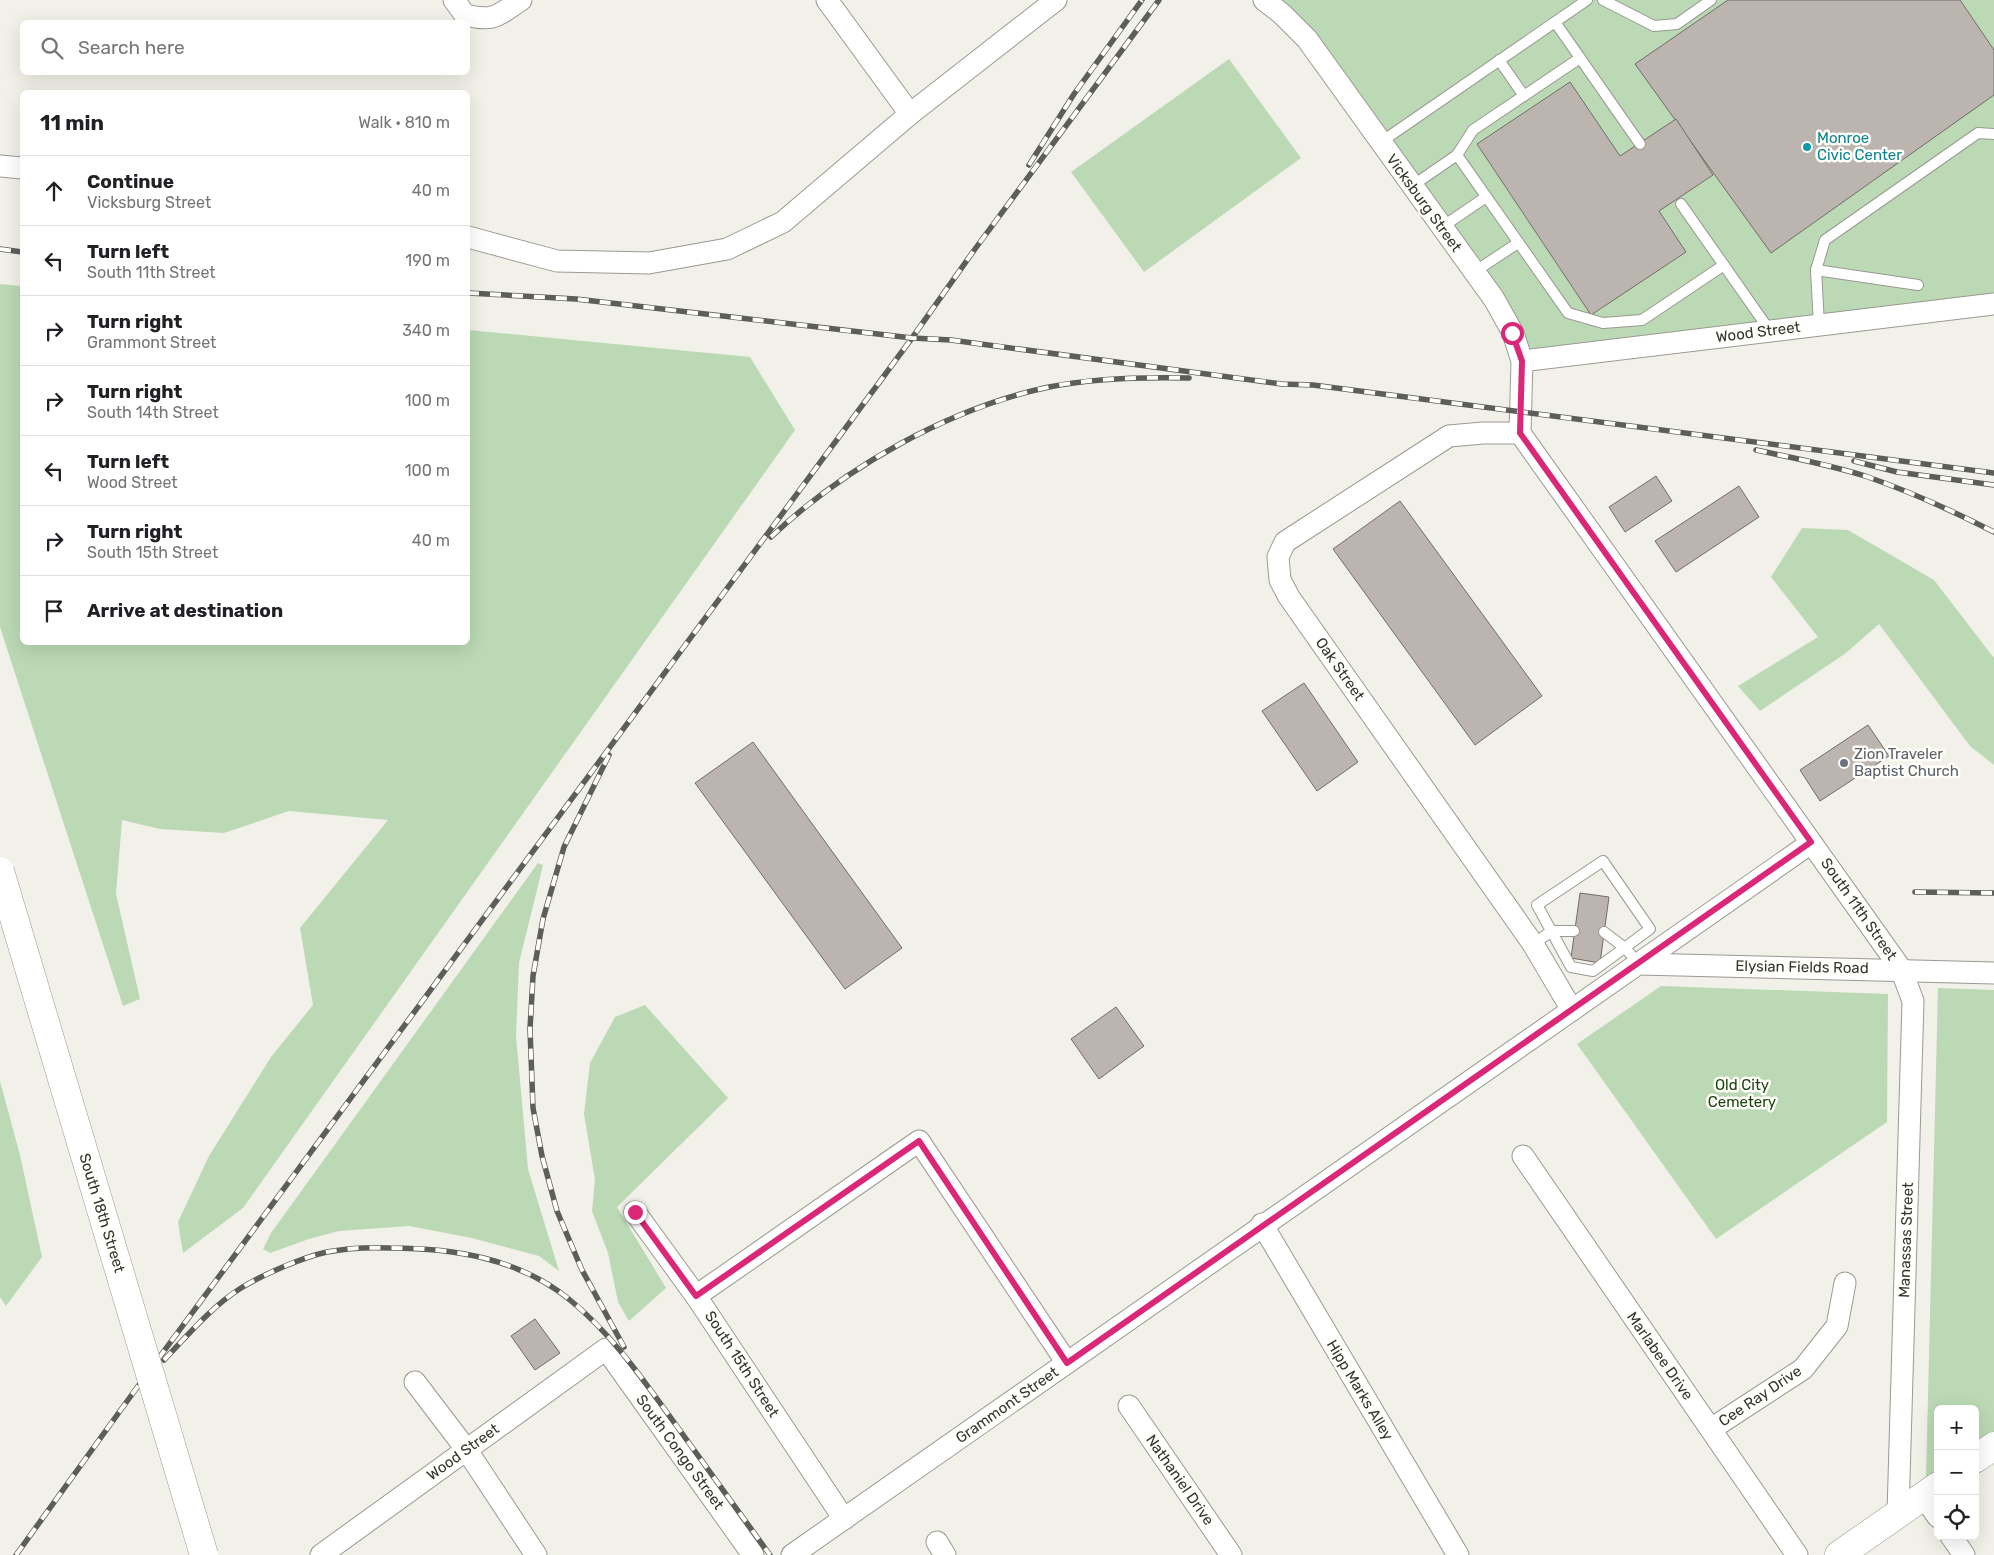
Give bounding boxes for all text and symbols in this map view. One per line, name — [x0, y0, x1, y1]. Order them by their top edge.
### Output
search box — [20, 20, 470, 75]
icon: search — [38, 34, 66, 62]
text: Search here — [78, 36, 185, 59]
text: 11 min — [40, 110, 104, 135]
text: Walk · 810 m — [358, 113, 450, 132]
place label: Monroe Civic Center — [1817, 129, 1902, 164]
marker: Monroe Civic Center — [1801, 141, 1813, 153]
street label: Vicksburg Street — [1382, 151, 1466, 255]
text: Continue — [87, 170, 174, 193]
icon: ahead — [40, 177, 68, 205]
text: 40 m — [412, 181, 450, 200]
text: Vicksburg Street — [87, 193, 211, 212]
text: Turn left — [87, 240, 169, 263]
icon: left — [40, 247, 68, 275]
text: 190 m — [405, 251, 450, 270]
text: South 11th Street — [87, 263, 216, 282]
text: Turn right — [87, 310, 182, 333]
icon: right — [40, 317, 68, 345]
street label: Wood Street — [1715, 318, 1801, 346]
text: 340 m — [402, 321, 450, 340]
route start — [1501, 322, 1524, 345]
text: Grammont Street — [87, 333, 216, 352]
text: Turn right — [87, 380, 182, 403]
icon: right — [40, 387, 68, 415]
text: 100 m — [405, 391, 450, 410]
text: South 14th Street — [87, 403, 219, 422]
text: Turn left — [87, 450, 169, 473]
icon: left — [40, 457, 68, 485]
text: 100 m — [405, 461, 450, 480]
text: Wood Street — [87, 473, 178, 492]
text: Turn right — [87, 520, 182, 543]
icon: right — [40, 527, 68, 555]
text: 40 m — [412, 531, 450, 550]
text: South 15th Street — [87, 543, 218, 562]
icon: arrive — [40, 597, 68, 625]
text: Arrive at destination — [87, 599, 283, 622]
street label: Oak Street — [1312, 634, 1368, 704]
place label: Zion Traveler Baptist Church — [1854, 745, 1959, 780]
marker: Zion Traveler Baptist Church — [1838, 757, 1850, 769]
street label: South 11th Street — [1817, 854, 1901, 964]
street label: Elysian Fields Road — [1735, 957, 1869, 977]
park label: Old City Cemetery — [1708, 1076, 1776, 1111]
street label: South 18th Street — [75, 1151, 129, 1275]
street label: Manassas Street — [1895, 1182, 1917, 1298]
route end — [624, 1201, 647, 1224]
street label: South 15th Street — [701, 1308, 783, 1421]
street label: Marlabee Drive — [1623, 1309, 1697, 1403]
street label: Hipp Marks Alley — [1323, 1336, 1397, 1444]
street label: Cee Ray Drive — [1715, 1362, 1805, 1430]
street label: Grammont Street — [952, 1363, 1062, 1447]
street label: South Congo Street — [632, 1391, 728, 1513]
map controls — [1934, 1405, 1979, 1540]
button: + — [1934, 1405, 1979, 1450]
street label: Wood Street — [423, 1420, 503, 1484]
street label: Nathaniel Drive — [1142, 1431, 1218, 1529]
button: − — [1934, 1450, 1979, 1495]
button: locate — [1934, 1495, 1979, 1540]

